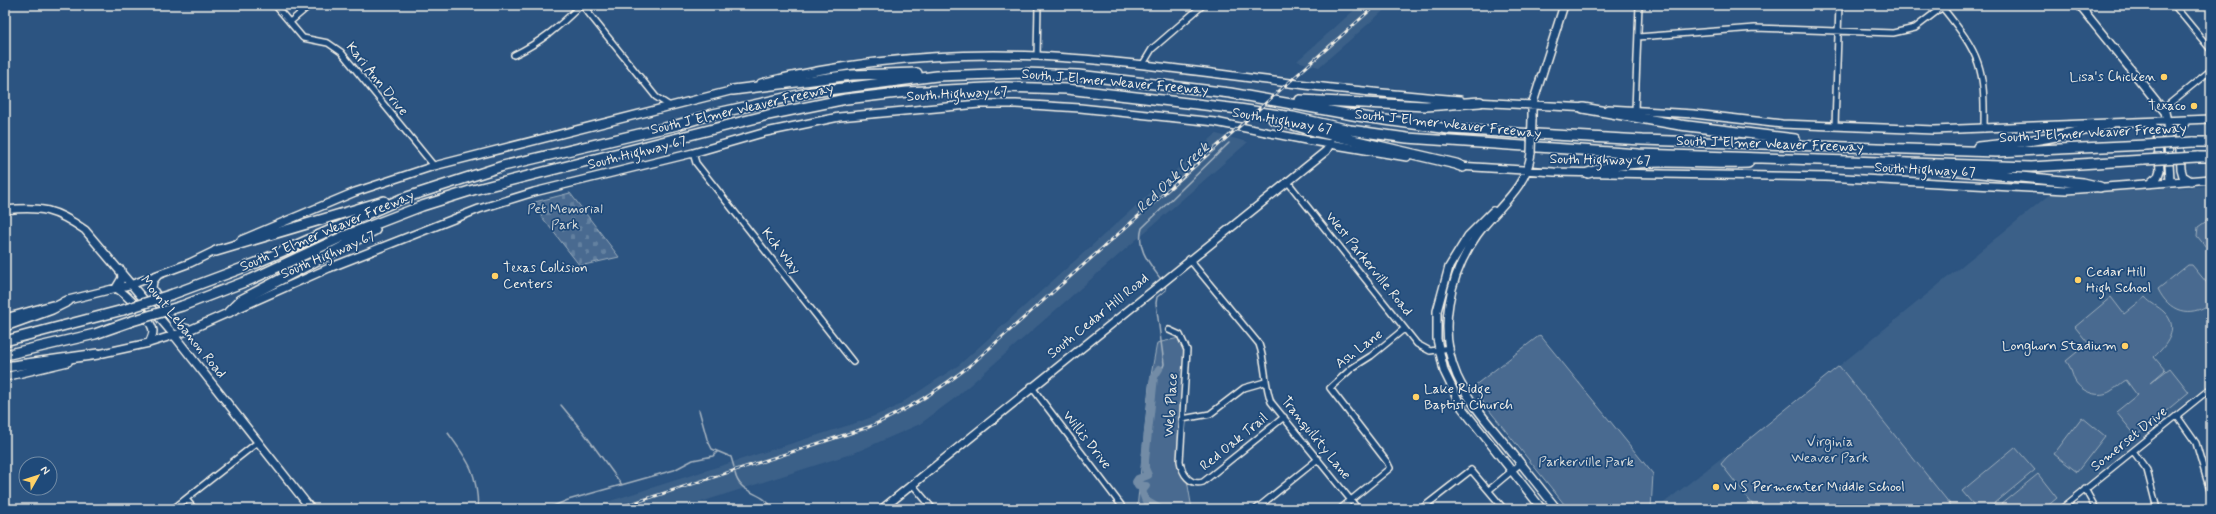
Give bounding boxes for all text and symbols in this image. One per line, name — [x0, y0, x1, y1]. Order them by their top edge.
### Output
street label: Kari Ann Drive — [342, 38, 412, 120]
street label: South J Elmer Weaver Freeway — [1021, 65, 1209, 99]
place label: Lisa's Chicken — [2070, 68, 2156, 86]
marker: Lisa's Chicken — [2159, 72, 2169, 82]
street label: South J Elmer Weaver Freeway — [649, 79, 835, 139]
street label: South Highway 67 — [906, 82, 1008, 108]
place label: Texaco — [2148, 97, 2186, 115]
marker: Texaco — [2189, 101, 2199, 111]
street label: South Highway 67 — [1230, 103, 1333, 141]
street label: South J Elmer Weaver Freeway — [1354, 105, 1542, 143]
street label: South J Elmer Weaver Freeway — [1999, 119, 2187, 147]
street label: South Highway 67 — [586, 132, 689, 176]
street label: South J Elmer Weaver Freeway — [1676, 132, 1864, 156]
water label: Red Oak Creek — [1132, 137, 1215, 218]
street label: South Highway 67 — [1549, 150, 1651, 172]
street label: South Highway 67 — [1874, 158, 1976, 184]
street label: South J Elmer Weaver Freeway — [237, 186, 417, 276]
park label: Pet Memorial Park — [527, 200, 603, 234]
street label: West Parkerville Road — [1321, 208, 1417, 320]
street label: Kck Way — [757, 224, 805, 278]
street label: South Highway 67 — [278, 227, 379, 285]
place label: Texas Collision Centers — [503, 259, 588, 293]
place label: Cedar Hill High School — [2086, 263, 2151, 299]
street label: South Cedar Hill Road — [1044, 269, 1152, 363]
marker: Texas Collision Centers — [490, 271, 500, 281]
street label: Mount Lebanon Road — [136, 272, 230, 382]
marker: Cedar Hill High School — [2073, 275, 2083, 285]
street label: Ash Lane — [1332, 325, 1386, 373]
place label: Longhorn Stadium — [2002, 337, 2117, 356]
marker: Longhorn Stadium — [2120, 341, 2130, 351]
street label: Web Place — [1160, 373, 1182, 437]
place label: Lake Ridge Baptist Church — [1424, 380, 1513, 414]
marker: Lake Ridge Baptist Church — [1411, 392, 1421, 402]
street label: Tranquility Lane — [1277, 393, 1355, 483]
street label: Somerset Drive — [2087, 403, 2171, 475]
street label: Willis Drive — [1059, 407, 1115, 473]
street label: Red Oak Trail — [1196, 409, 1272, 475]
park label: Virginia Weaver Park — [1791, 433, 1869, 467]
park label: Parkerville Park — [1538, 453, 1634, 471]
north arrow — [18, 456, 58, 496]
text: N — [37, 463, 53, 478]
place label: W S Permenter Middle School — [1724, 478, 1905, 496]
marker: W S Permenter Middle School — [1711, 482, 1721, 492]

